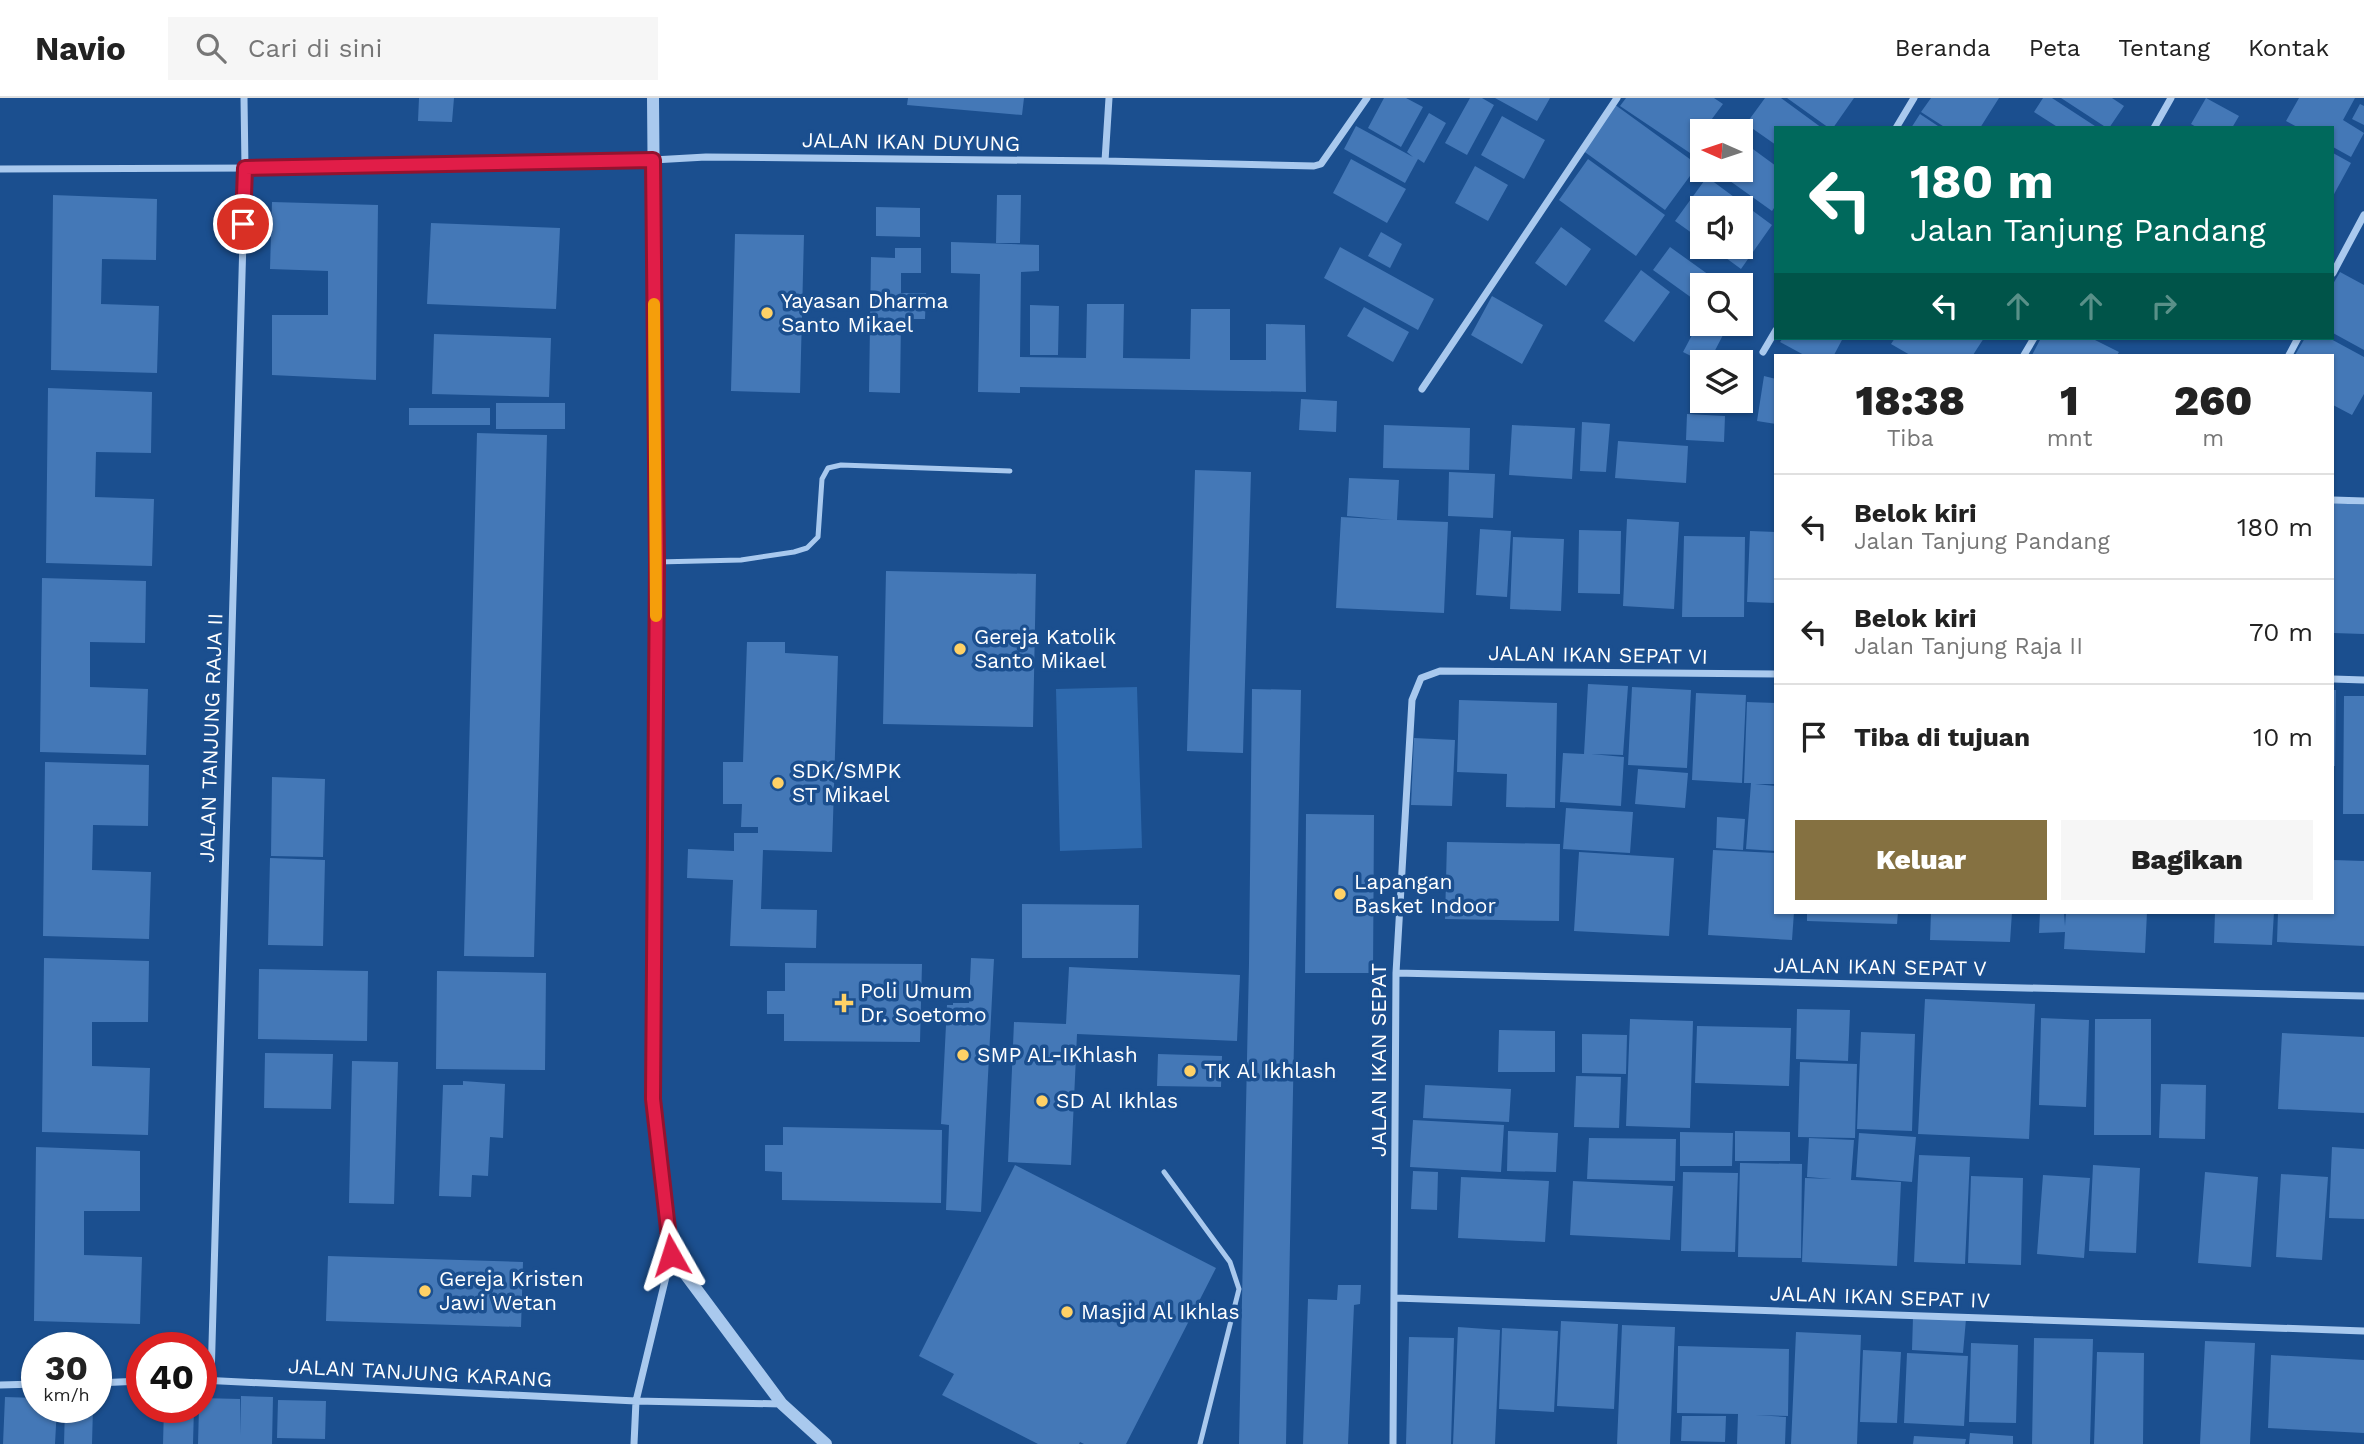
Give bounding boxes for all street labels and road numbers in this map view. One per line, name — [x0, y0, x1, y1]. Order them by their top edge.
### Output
street label: JALAN IKAN DUYUNG — [802, 127, 1020, 156]
street label: JALAN TANJUNG RAJA II — [194, 613, 227, 863]
street label: JALAN IKAN SEPAT VI — [1488, 640, 1708, 669]
street label: JALAN IKAN SEPAT V — [1773, 952, 1987, 981]
street label: JALAN IKAN SEPAT — [1366, 963, 1391, 1157]
street label: JALAN IKAN SEPAT IV — [1769, 1280, 1991, 1313]
street label: JALAN TANJUNG KARANG — [287, 1353, 553, 1392]

